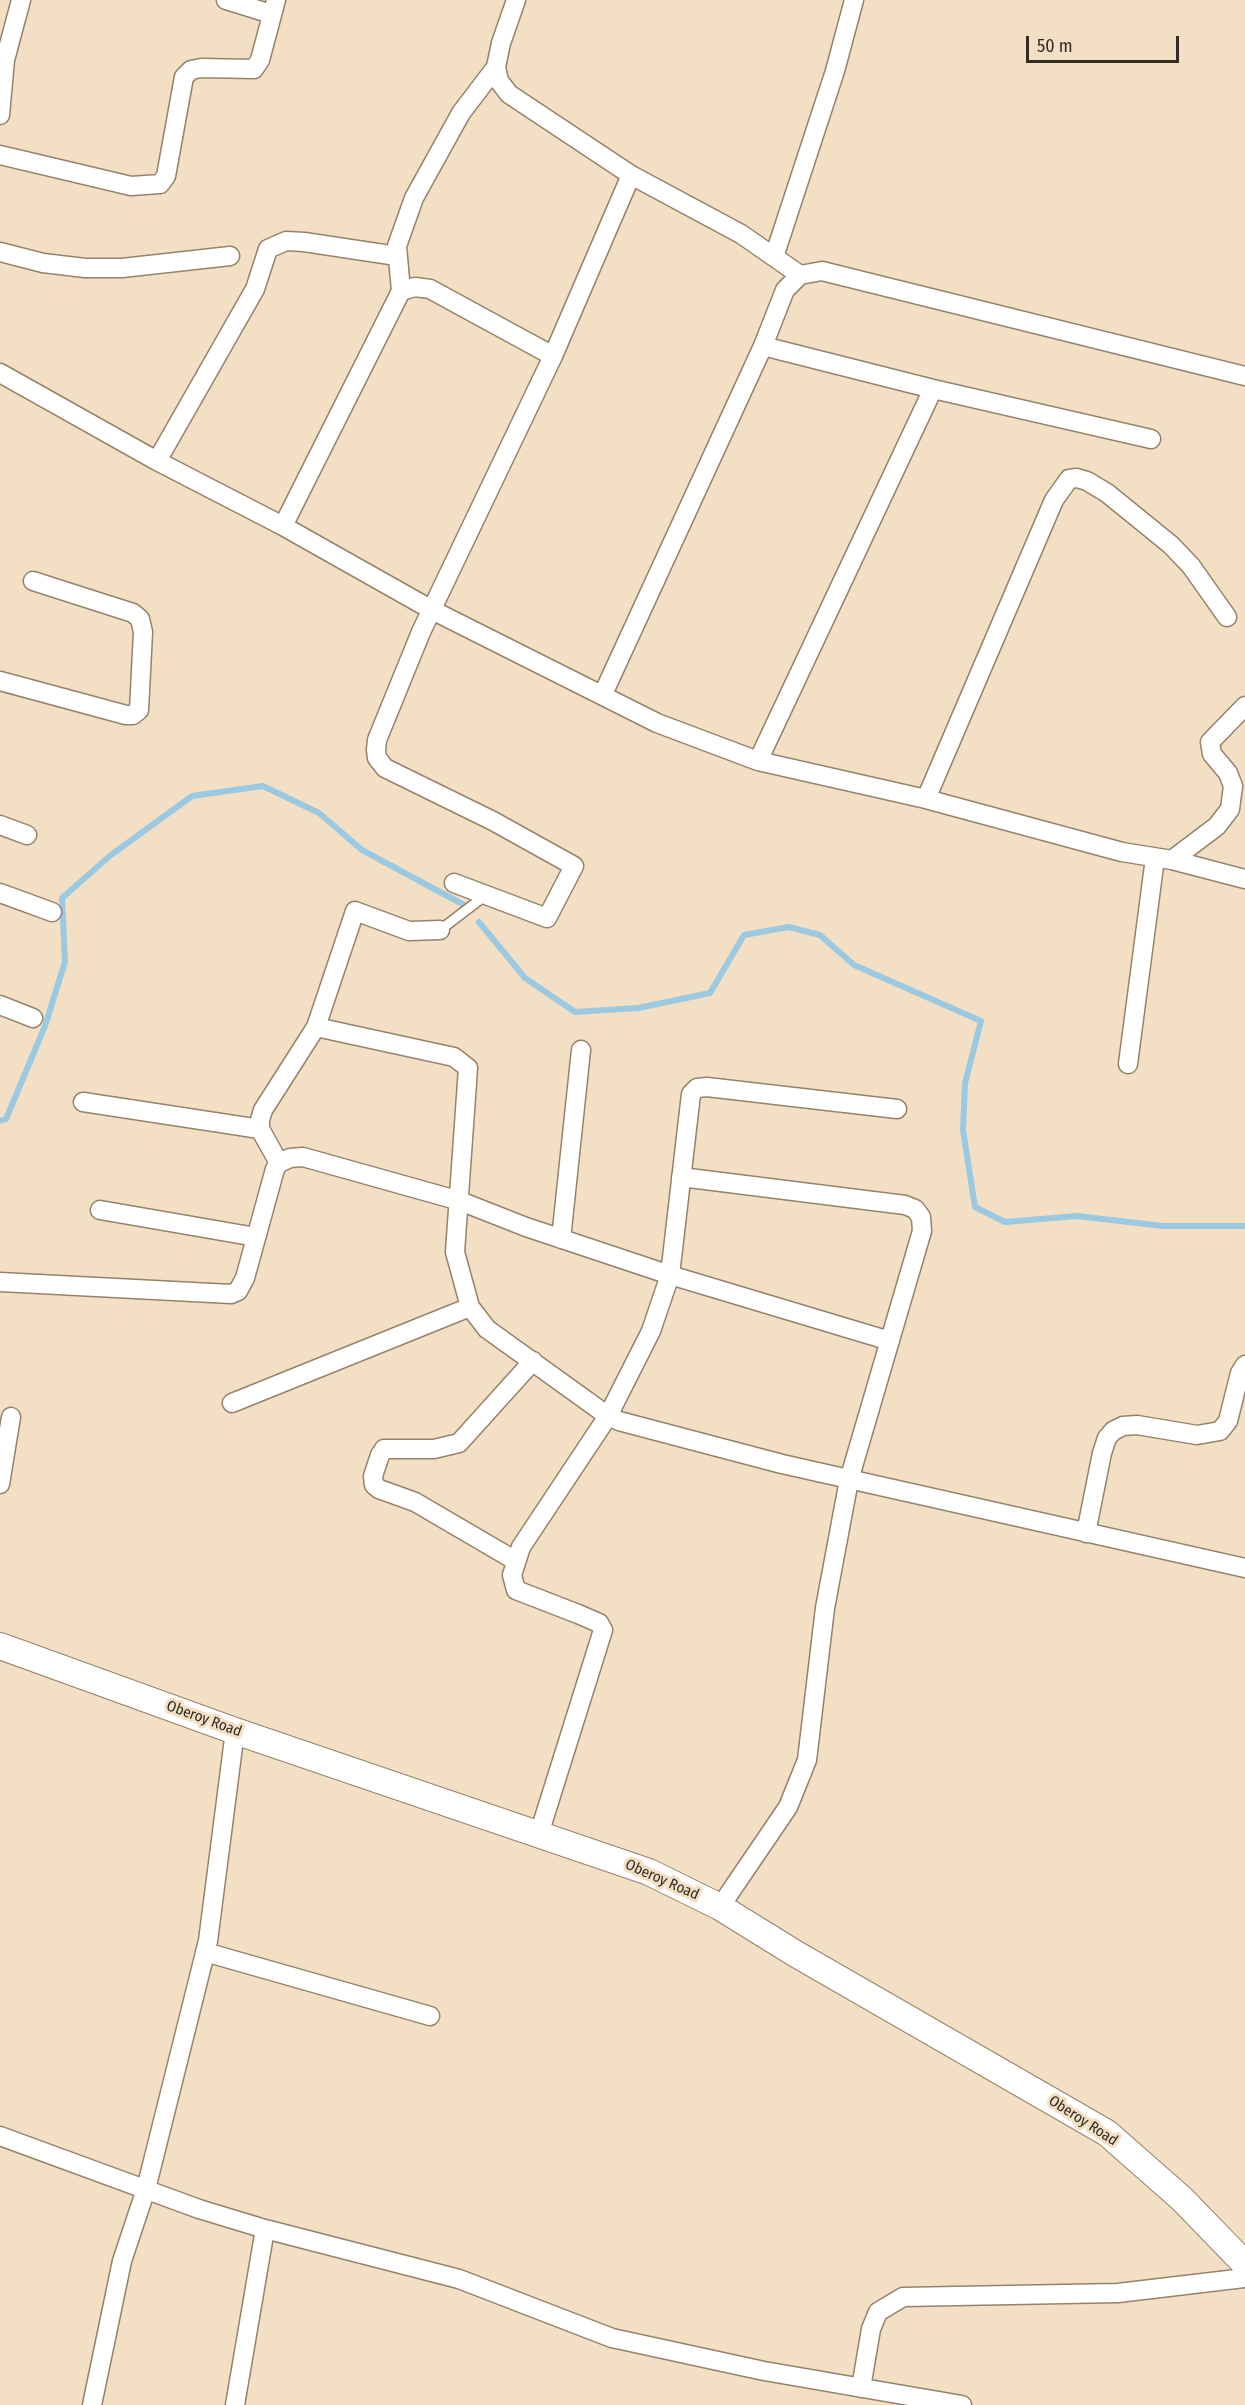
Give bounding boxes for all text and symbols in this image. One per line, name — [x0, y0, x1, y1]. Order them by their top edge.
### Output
scale bar — [1029, 24, 1182, 62]
text: 50 m — [1037, 35, 1073, 57]
street label: Oberoy Road — [164, 1697, 244, 1741]
street label: Oberoy Road — [622, 1856, 702, 1904]
street label: Oberoy Road — [1045, 2092, 1121, 2150]

